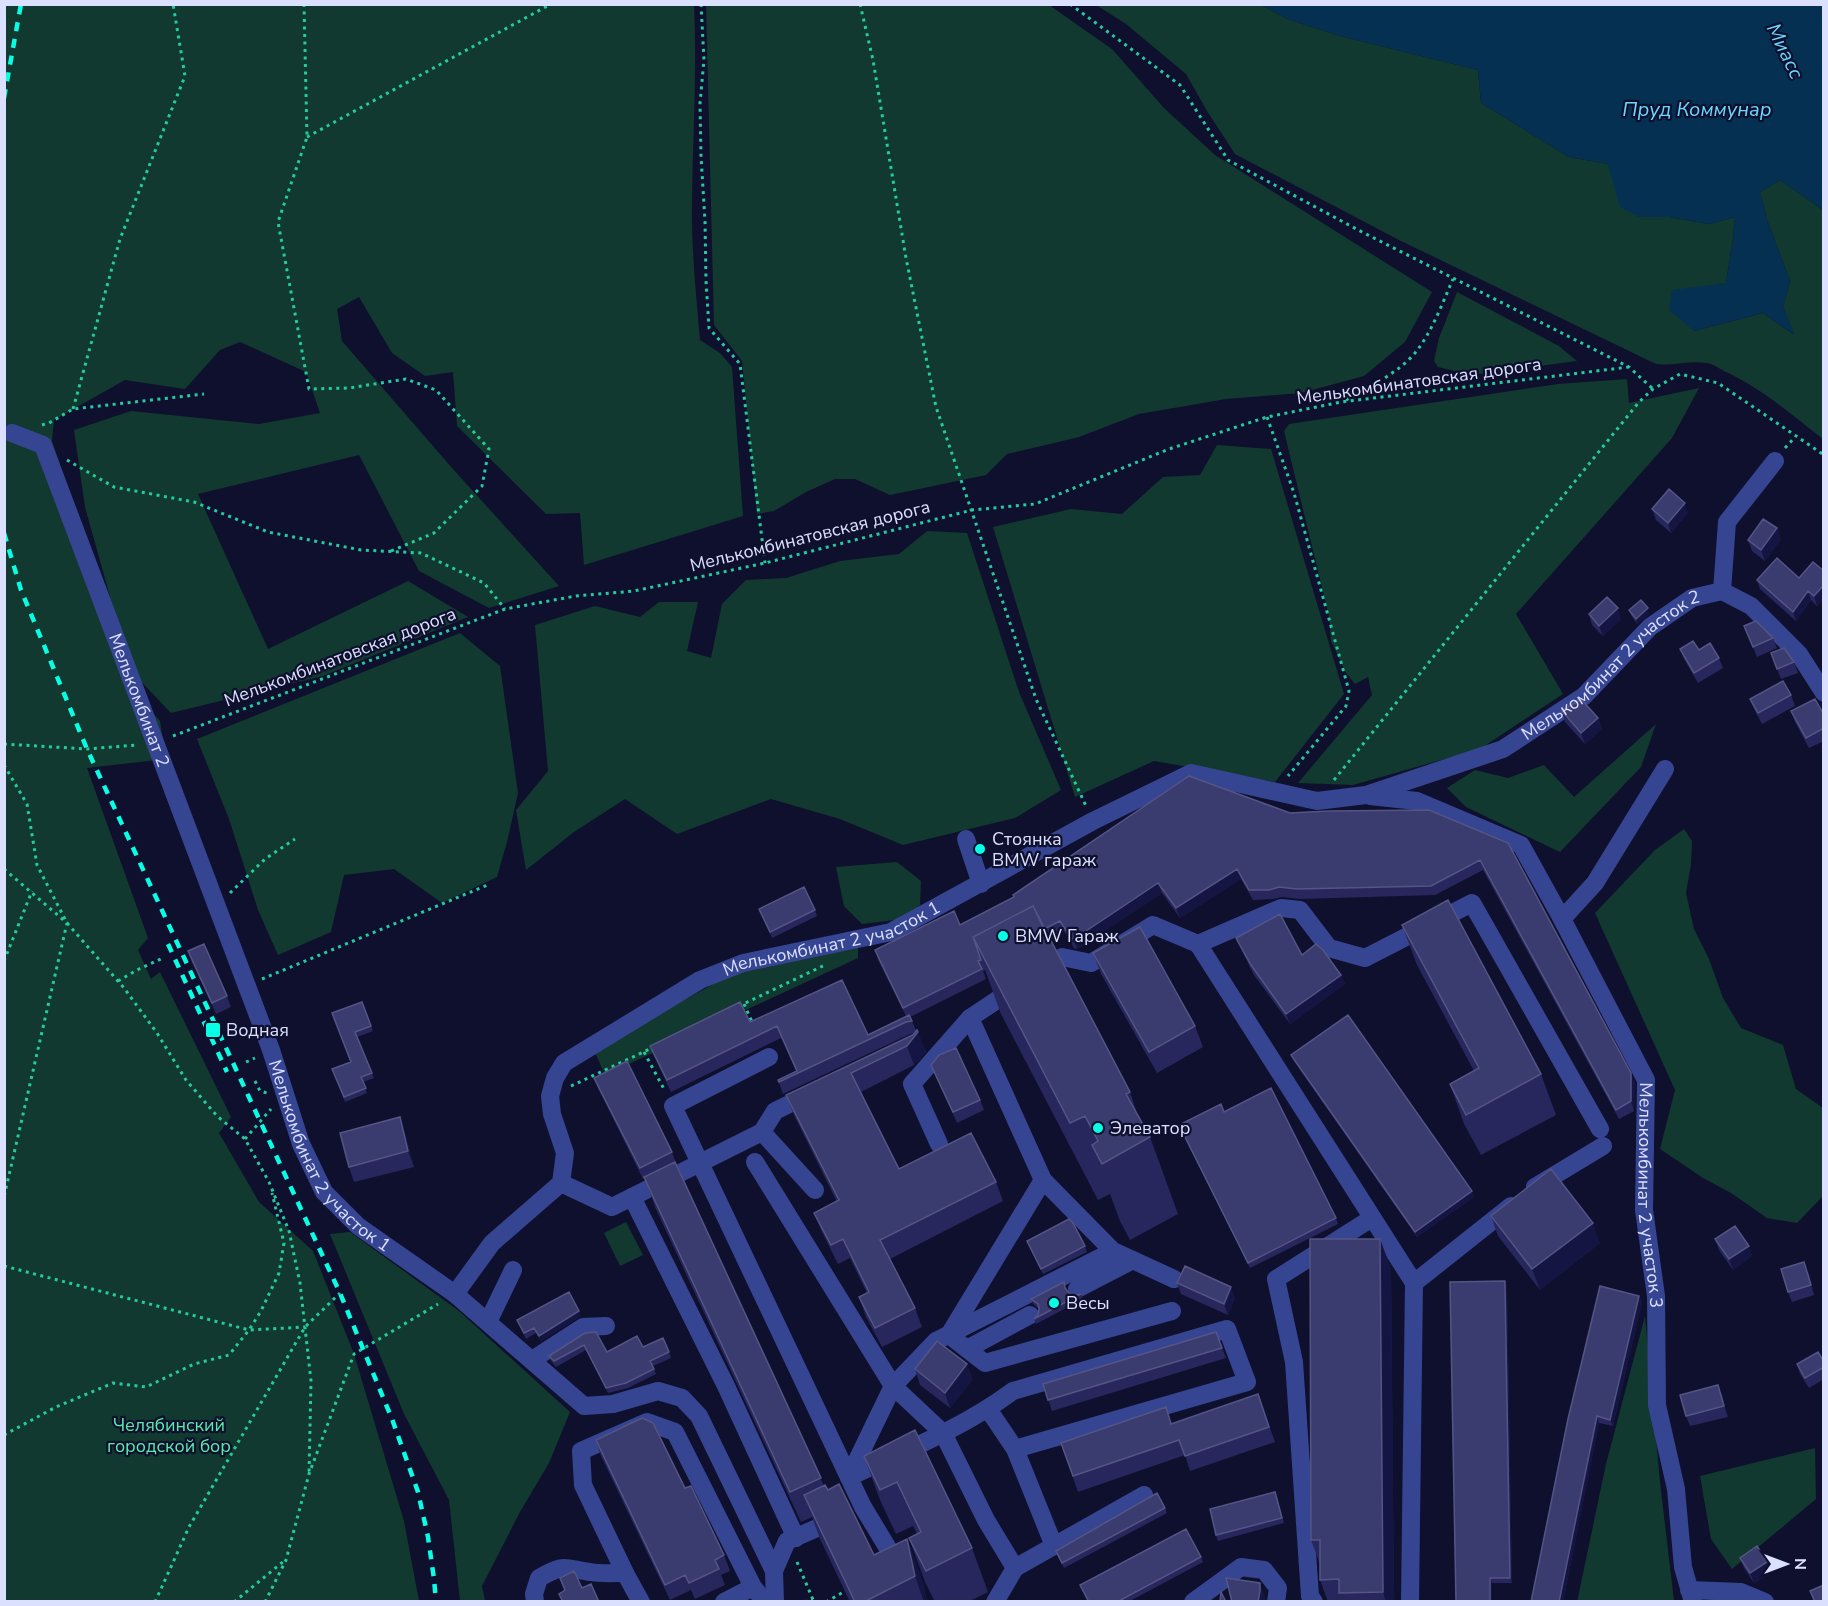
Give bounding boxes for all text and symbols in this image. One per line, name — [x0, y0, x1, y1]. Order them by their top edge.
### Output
water label: Миасс — [1760, 19, 1810, 84]
water label: Пруд Коммунар — [1622, 96, 1772, 123]
street label: Мелькомбинатовская дорога — [1295, 352, 1543, 410]
street label: Мелькомбинатовская дорога — [687, 494, 933, 578]
street label: Мелькомбинат 2 участок 2 — [1517, 585, 1702, 746]
street label: Мелькомбинатовская дорога — [220, 602, 460, 712]
street label: Мелькомбинат 2 — [103, 630, 175, 771]
place label: Стоянка BMW гараж — [992, 827, 1097, 872]
marker: Стоянка BMW гараж — [973, 842, 987, 856]
street label: Мелькомбинат 2 участок 1 — [719, 895, 944, 982]
place label: BMW Гараж — [1015, 924, 1119, 948]
marker: BMW Гараж — [996, 929, 1010, 943]
place label: Водная — [226, 1018, 289, 1042]
marker: Водная — [204, 1021, 222, 1039]
street label: Мелькомбинат 2 участок 1 — [263, 1057, 396, 1257]
street label: Мелькомбинат 2 участок 3 — [1632, 1082, 1668, 1308]
place label: Элеватор — [1110, 1116, 1190, 1140]
marker: Элеватор — [1091, 1121, 1105, 1135]
place label: Весы — [1066, 1291, 1110, 1315]
marker: Весы — [1047, 1296, 1061, 1310]
park label: Челябинский городской бор — [107, 1413, 231, 1458]
north arrow — [1756, 1534, 1816, 1594]
text: N — [1789, 1558, 1811, 1570]

